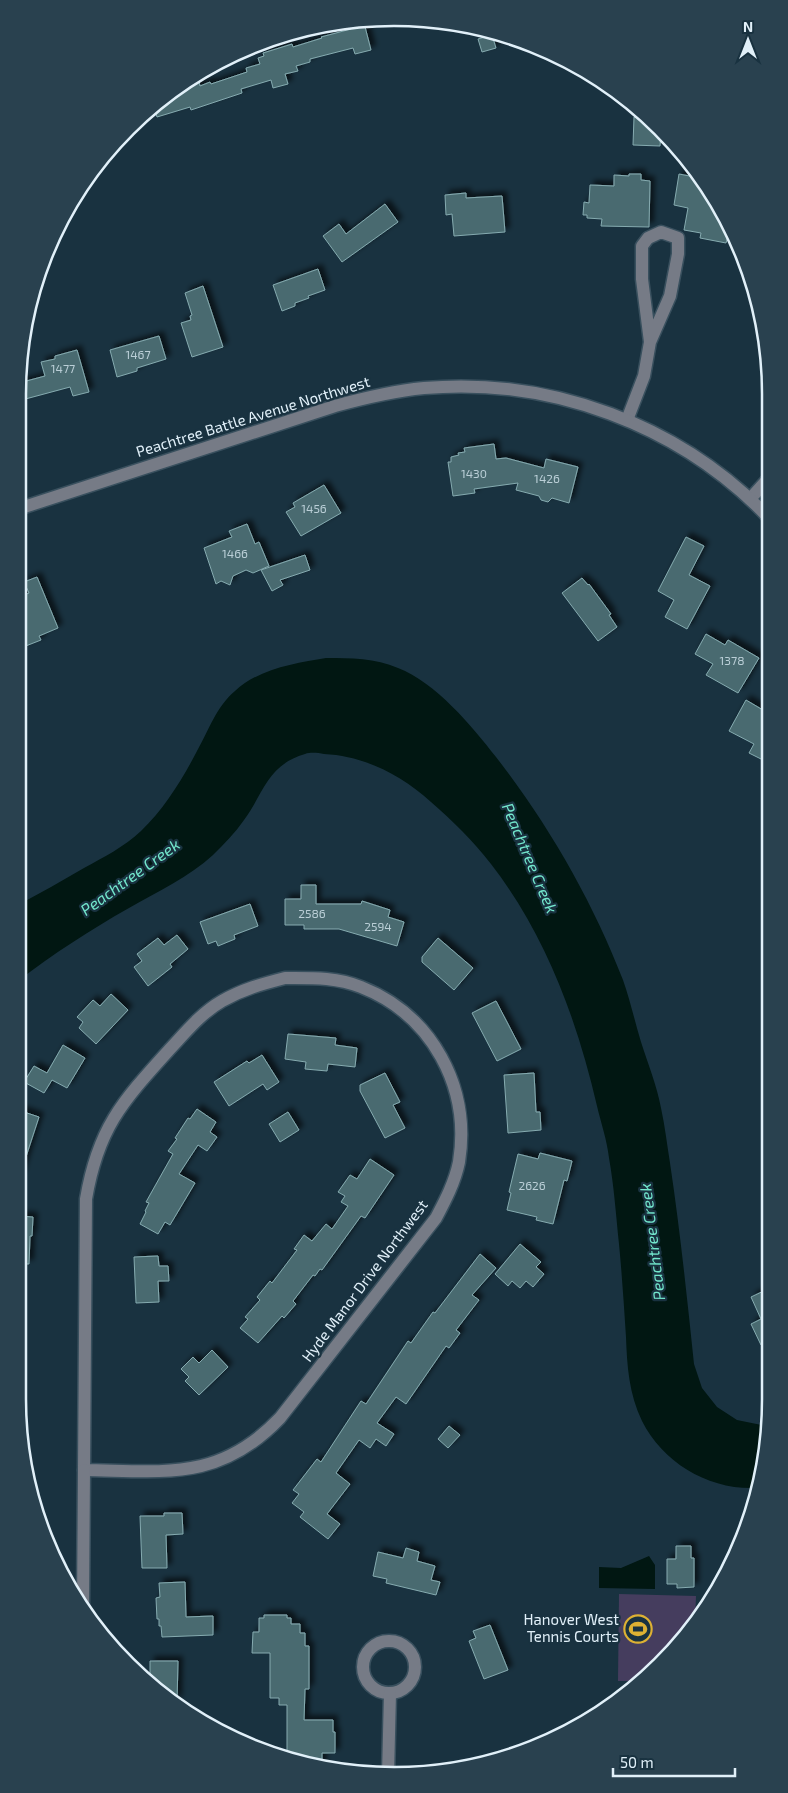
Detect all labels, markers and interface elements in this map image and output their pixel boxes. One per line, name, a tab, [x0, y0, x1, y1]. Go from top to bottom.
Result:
north arrow	[723, 15, 773, 65]
text: N	[743, 18, 753, 35]
house number: 1467	[125, 347, 151, 361]
house number: 1477	[51, 361, 75, 375]
street label: Peachtree Battle Avenue Northwest	[134, 372, 372, 460]
house number: 1430	[461, 466, 487, 480]
house number: 1426	[534, 471, 560, 485]
house number: 1456	[301, 501, 327, 515]
house number: 1466	[222, 546, 248, 560]
house number: 1378	[720, 653, 744, 667]
water label: Peachtree Creek	[499, 800, 562, 916]
water label: Peachtree Creek	[76, 834, 183, 919]
house number: 2586	[298, 906, 326, 920]
house number: 2594	[364, 919, 392, 933]
house number: 2626	[518, 1178, 546, 1192]
water label: Peachtree Creek	[635, 1182, 668, 1302]
street label: Hyde Manor Drive Northwest	[298, 1196, 431, 1365]
place label: Hanover West Tennis Courts	[523, 1610, 619, 1645]
sports icon: Hanover West Tennis Courts	[623, 1614, 653, 1644]
scale bar	[613, 1746, 736, 1778]
text: 50 m	[620, 1753, 654, 1771]

